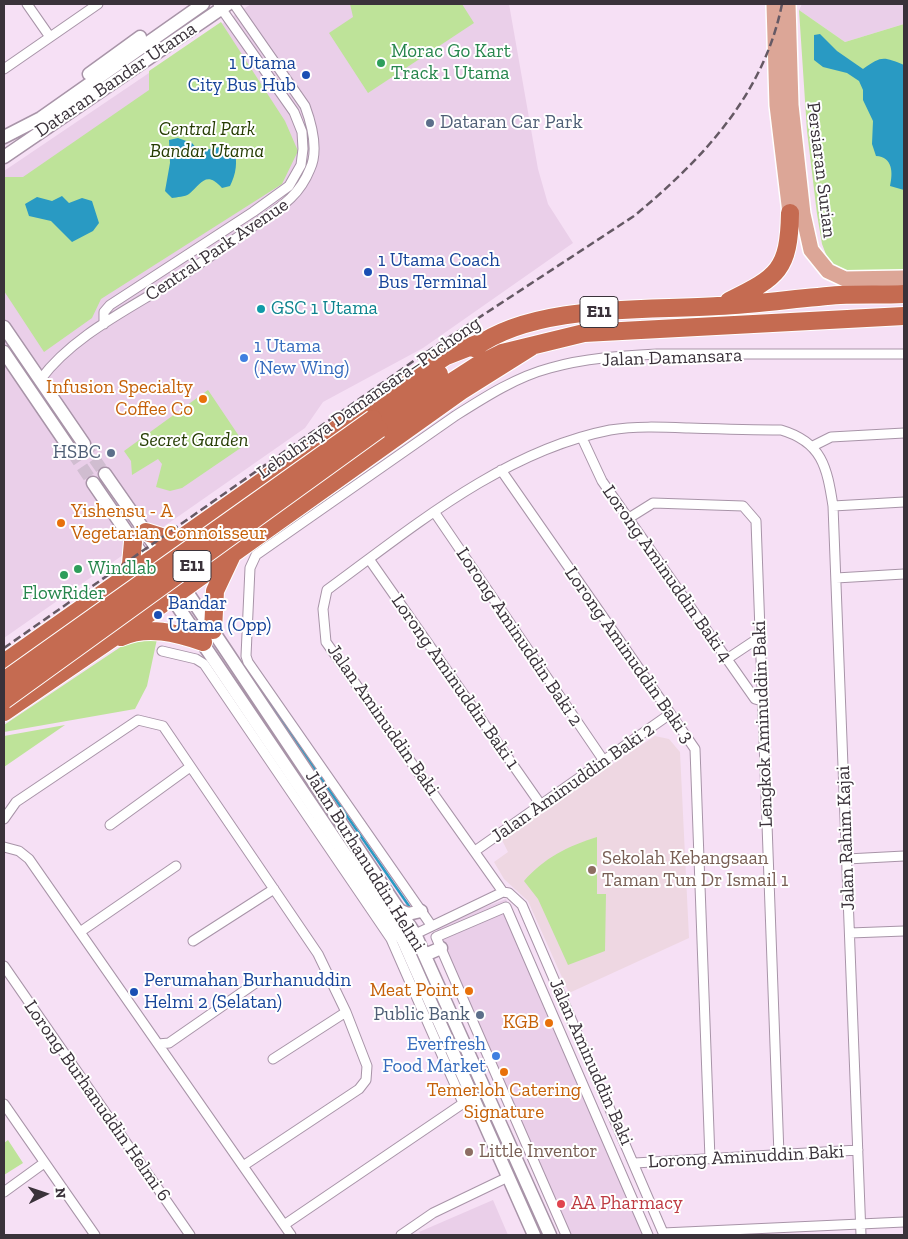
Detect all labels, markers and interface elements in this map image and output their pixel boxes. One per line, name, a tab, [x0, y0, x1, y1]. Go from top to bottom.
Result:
street label: Dataran Bandar Utama	[31, 17, 201, 143]
place label: Morac Go Kart Track 1 Utama	[391, 41, 511, 85]
place label: 1 Utama City Bus Hub	[188, 53, 296, 97]
marker: Morac Go Kart Track 1 Utama	[375, 57, 387, 69]
marker: 1 Utama City Bus Hub	[300, 69, 312, 81]
street label: Persiaran Surian	[801, 101, 841, 239]
place label: Dataran Car Park	[440, 112, 583, 134]
marker: Dataran Car Park	[424, 117, 436, 129]
park label: Central Park Bandar Utama	[150, 119, 264, 163]
street label: Central Park Avenue	[141, 194, 293, 306]
place label: 1 Utama Coach Bus Terminal	[378, 250, 500, 294]
marker: 1 Utama Coach Bus Terminal	[362, 266, 374, 278]
road number: E11	[580, 296, 618, 328]
place label: GSC 1 Utama	[271, 298, 378, 320]
marker: GSC 1 Utama	[255, 303, 267, 315]
street label: Lebuhraya Damansara–Puchong	[253, 312, 485, 484]
place label: 1 Utama (New Wing)	[254, 336, 349, 380]
street label: Jalan Damansara	[601, 344, 743, 372]
marker: 1 Utama (New Wing)	[238, 352, 250, 364]
place label: Infusion Specialty Coffee Co	[46, 377, 193, 421]
marker: Infusion Specialty Coffee Co	[197, 393, 209, 405]
park label: Secret Garden	[140, 430, 248, 452]
place label: HSBC	[53, 442, 101, 464]
marker: HSBC	[105, 447, 117, 459]
street label: Lorong Aminuddin Baki 4	[597, 481, 737, 667]
place label: Yishensu - A Vegetarian Connoisseur	[71, 501, 267, 545]
marker: Yishensu - A Vegetarian Connoisseur	[55, 517, 67, 529]
street label: Lorong Aminuddin Baki 2	[451, 543, 587, 731]
road number: E11	[173, 550, 211, 582]
place label: Windlab	[88, 558, 156, 580]
marker: Windlab	[72, 563, 84, 575]
street label: Lorong Aminuddin Baki 3	[559, 563, 699, 747]
marker: FlowRider	[58, 569, 70, 581]
place label: FlowRider	[22, 583, 106, 605]
street label: Lorong Aminuddin Baki 1	[386, 590, 524, 774]
place label: Bandar Utama (Opp)	[168, 593, 271, 637]
marker: Bandar Utama (Opp)	[152, 609, 164, 621]
street label: Lengkok Aminuddin Baki	[748, 620, 778, 828]
street label: Jalan Aminuddin Baki	[322, 640, 444, 800]
street label: Jalan Aminuddin Baki 2	[487, 718, 659, 848]
street label: Jalan Rahim Kajai	[832, 765, 860, 911]
street label: Jalan Burhanuddin Helmi	[300, 766, 430, 956]
place label: Sekolah Kebangsaan Taman Tun Dr Ismail 1	[602, 848, 788, 892]
marker: Sekolah Kebangsaan Taman Tun Dr Ismail 1	[586, 864, 598, 876]
place label: Perumahan Burhanuddin Helmi 2 (Selatan)	[144, 970, 351, 1014]
street label: Jalan Aminuddin Baki	[544, 975, 638, 1149]
place label: Meat Point	[370, 980, 459, 1002]
marker: Meat Point	[463, 985, 475, 997]
marker: Perumahan Burhanuddin Helmi 2 (Selatan)	[128, 986, 140, 998]
street label: Lorong Burhanuddin Helmi 6	[19, 996, 175, 1206]
place label: Public Bank	[373, 1004, 470, 1026]
marker: Public Bank	[474, 1009, 486, 1021]
place label: KGB	[503, 1012, 539, 1034]
marker: KGB	[543, 1017, 555, 1029]
place label: Everfresh Food Market	[382, 1034, 486, 1078]
marker: Everfresh Food Market	[490, 1050, 502, 1062]
marker: Temerloh Catering Signature	[498, 1066, 510, 1078]
place label: Temerloh Catering Signature	[427, 1080, 581, 1124]
street label: Lorong Aminuddin Baki	[647, 1140, 845, 1174]
place label: Little Inventor	[479, 1141, 598, 1163]
marker: Little Inventor	[463, 1146, 475, 1158]
north arrow	[20, 1169, 70, 1219]
text: N	[52, 1187, 69, 1199]
place label: AA Pharmacy	[571, 1193, 683, 1215]
marker: AA Pharmacy	[555, 1198, 567, 1210]

